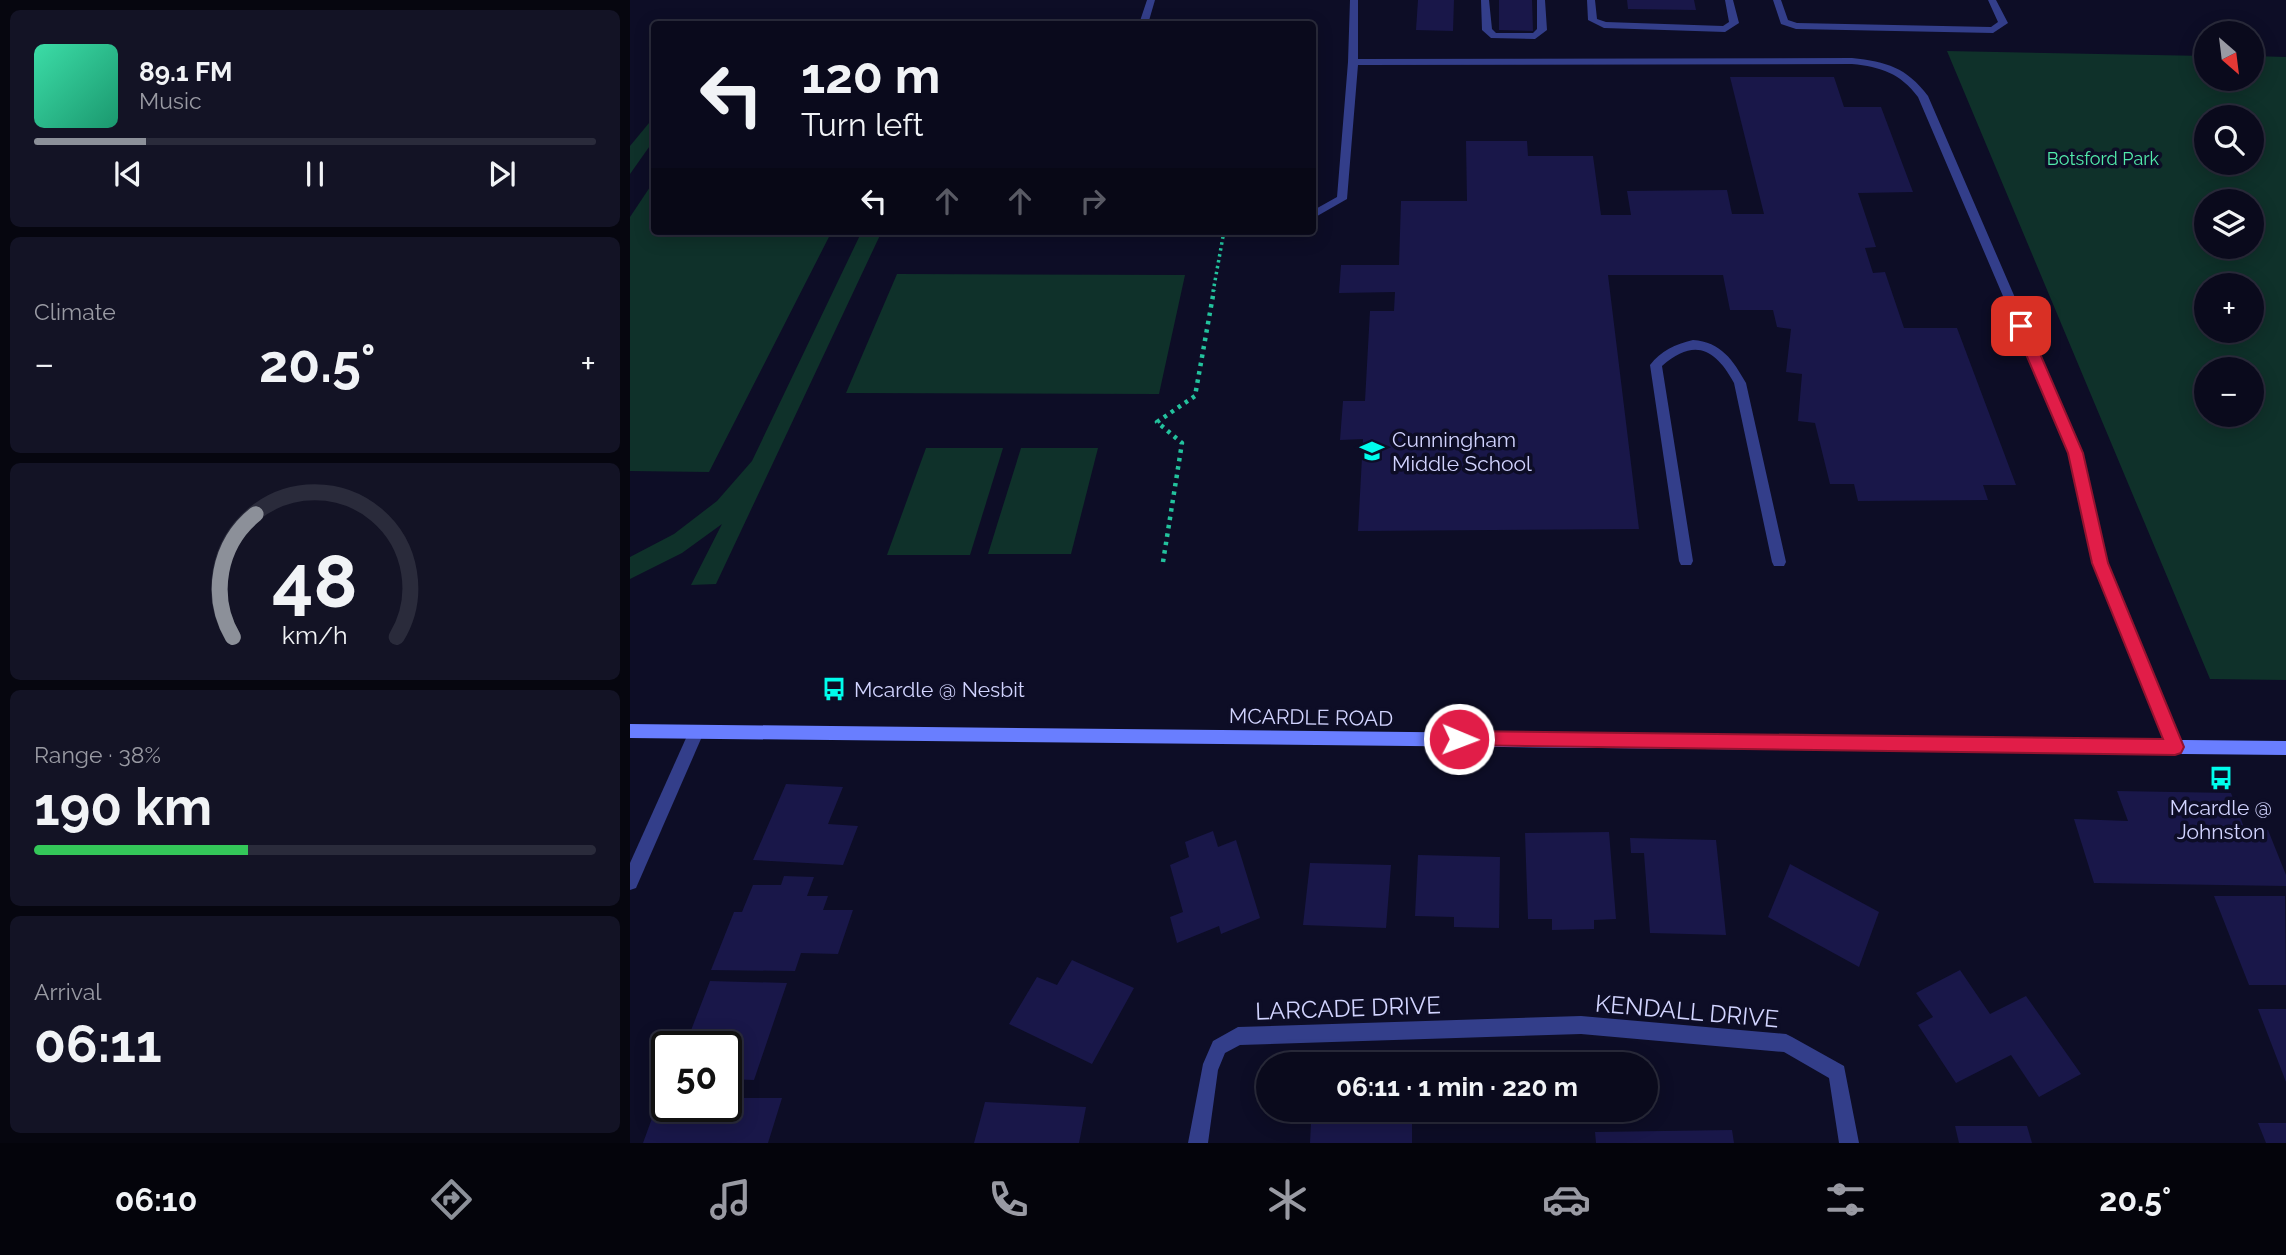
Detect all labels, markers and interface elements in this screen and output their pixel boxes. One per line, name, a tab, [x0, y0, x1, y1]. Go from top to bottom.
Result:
north arrow	[2194, 21, 2264, 91]
map controls	[2194, 21, 2264, 427]
text: 120 m	[801, 47, 940, 104]
icon: left	[686, 49, 777, 140]
text: 89.1 FM	[139, 57, 232, 87]
text: Music	[139, 87, 202, 114]
button: search	[2194, 105, 2264, 175]
text: Turn left	[801, 106, 923, 143]
park label: Botsford Park	[2047, 148, 2160, 169]
icon: previous	[109, 155, 147, 193]
icon: pause	[296, 155, 334, 193]
icon: next	[483, 155, 521, 193]
icon: left	[855, 182, 893, 220]
icon: ahead	[928, 182, 966, 220]
icon: ahead	[1001, 182, 1039, 220]
icon: right	[1074, 182, 1112, 220]
button: layers	[2194, 189, 2264, 259]
button: +	[2194, 273, 2264, 343]
pin	[1991, 296, 2051, 356]
text: Climate	[34, 298, 116, 325]
icon: arrive	[2002, 307, 2040, 345]
text: 20.5°	[259, 333, 376, 394]
text: −	[34, 341, 54, 386]
text: +	[580, 341, 596, 386]
button: −	[2194, 357, 2264, 427]
place label: Cunningham Middle School	[1392, 427, 1532, 476]
school or university icon: Cunningham Middle School	[1358, 437, 1386, 465]
text: 48	[272, 540, 358, 625]
text: km/h	[282, 620, 348, 650]
bus stop icon: Mcardle @ Nesbit	[820, 675, 848, 703]
place label: Mcardle @ Nesbit	[854, 677, 1025, 702]
position arrow	[1422, 702, 1496, 776]
street label: MCARDLE ROAD	[1229, 703, 1393, 731]
text: Range · 38%	[34, 741, 161, 768]
bus stop icon: Mcardle @ Johnston	[2207, 764, 2235, 792]
text: 190 km	[34, 776, 212, 837]
place label: Mcardle @ Johnston	[2170, 795, 2272, 844]
text: Arrival	[34, 978, 101, 1005]
street label: KENDALL DRIVE	[1594, 989, 1780, 1033]
street label: LARCADE DRIVE	[1255, 990, 1441, 1026]
text: 06:11	[34, 1013, 162, 1074]
speed limit sign: 50	[651, 1031, 742, 1122]
text: 06:11 · 1 min · 220 m	[1336, 1072, 1578, 1102]
icon: directions	[427, 1175, 476, 1224]
icon: music	[706, 1175, 755, 1224]
icon: phone	[984, 1175, 1033, 1224]
icon: climate	[1263, 1175, 1312, 1224]
icon: car	[1542, 1175, 1591, 1224]
icon: filters	[1821, 1175, 1870, 1224]
text: 06:10	[115, 1181, 197, 1218]
text: 20.5°	[2099, 1181, 2171, 1218]

